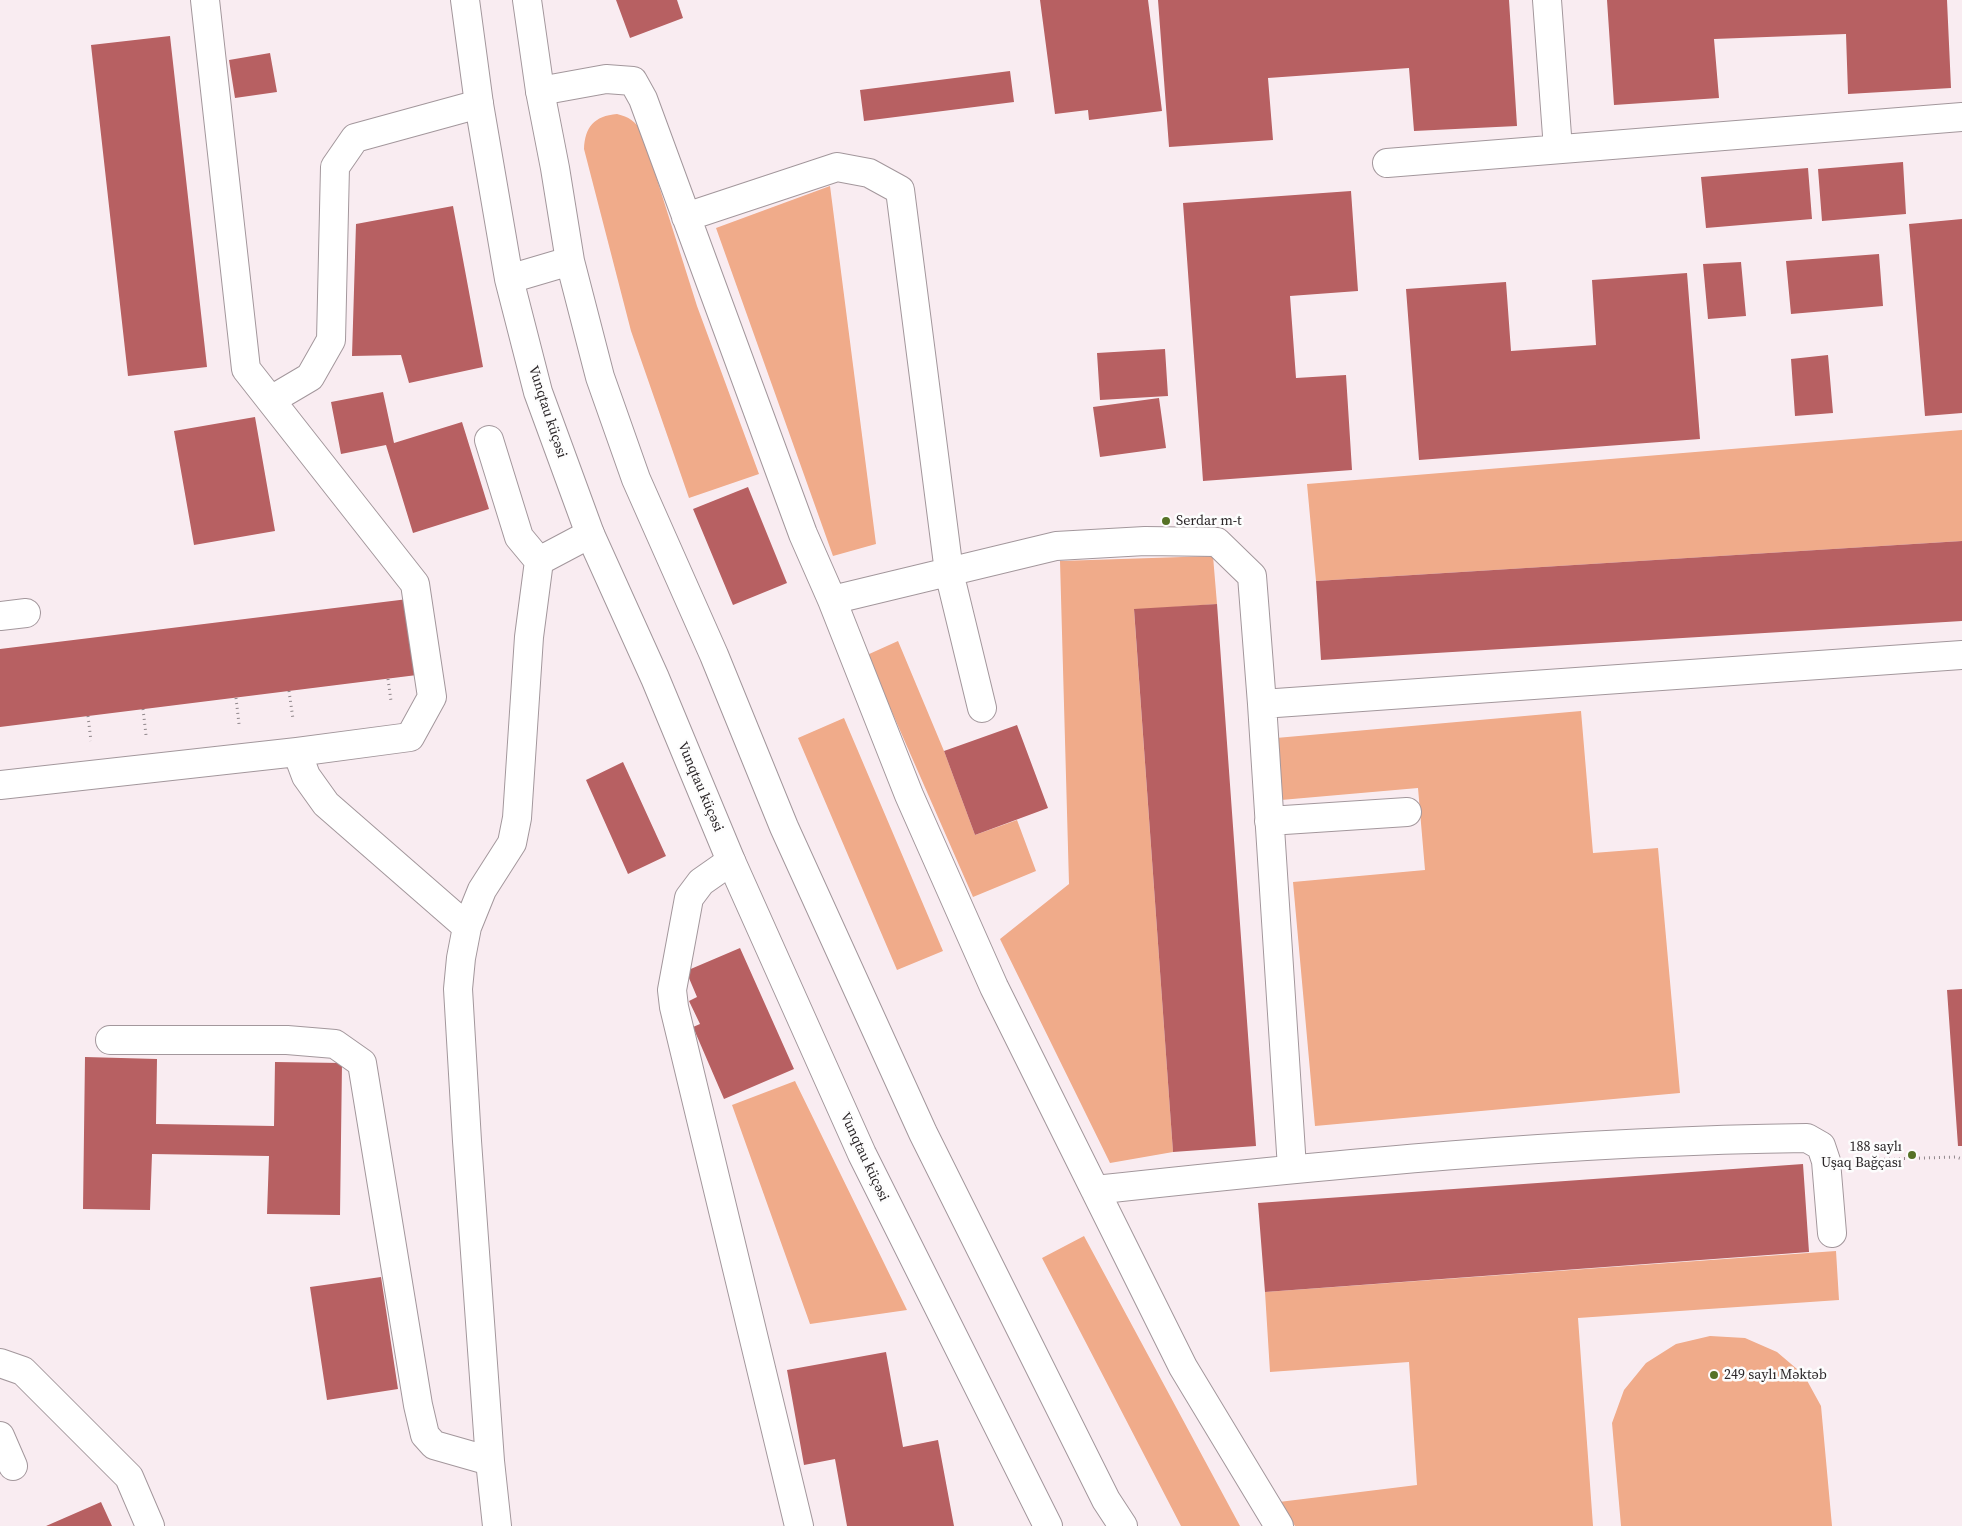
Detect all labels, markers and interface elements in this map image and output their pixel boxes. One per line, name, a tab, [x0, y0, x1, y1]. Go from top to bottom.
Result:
street label: Vunqtau küçəsi	[524, 364, 570, 460]
place label: Serdar m-t	[1176, 513, 1242, 529]
marker: Serdar m-t	[1160, 515, 1172, 527]
street label: Vunqtau küçəsi	[673, 739, 727, 835]
street label: Vunqtau küçəsi	[836, 1110, 892, 1204]
place label: 188 saylı Uşaq Bağçası	[1821, 1139, 1902, 1172]
marker: 188 saylı Uşaq Bağçası	[1906, 1149, 1918, 1161]
place label: 249 saylı Məktəb	[1724, 1367, 1827, 1383]
marker: 249 saylı Məktəb	[1708, 1369, 1720, 1381]

